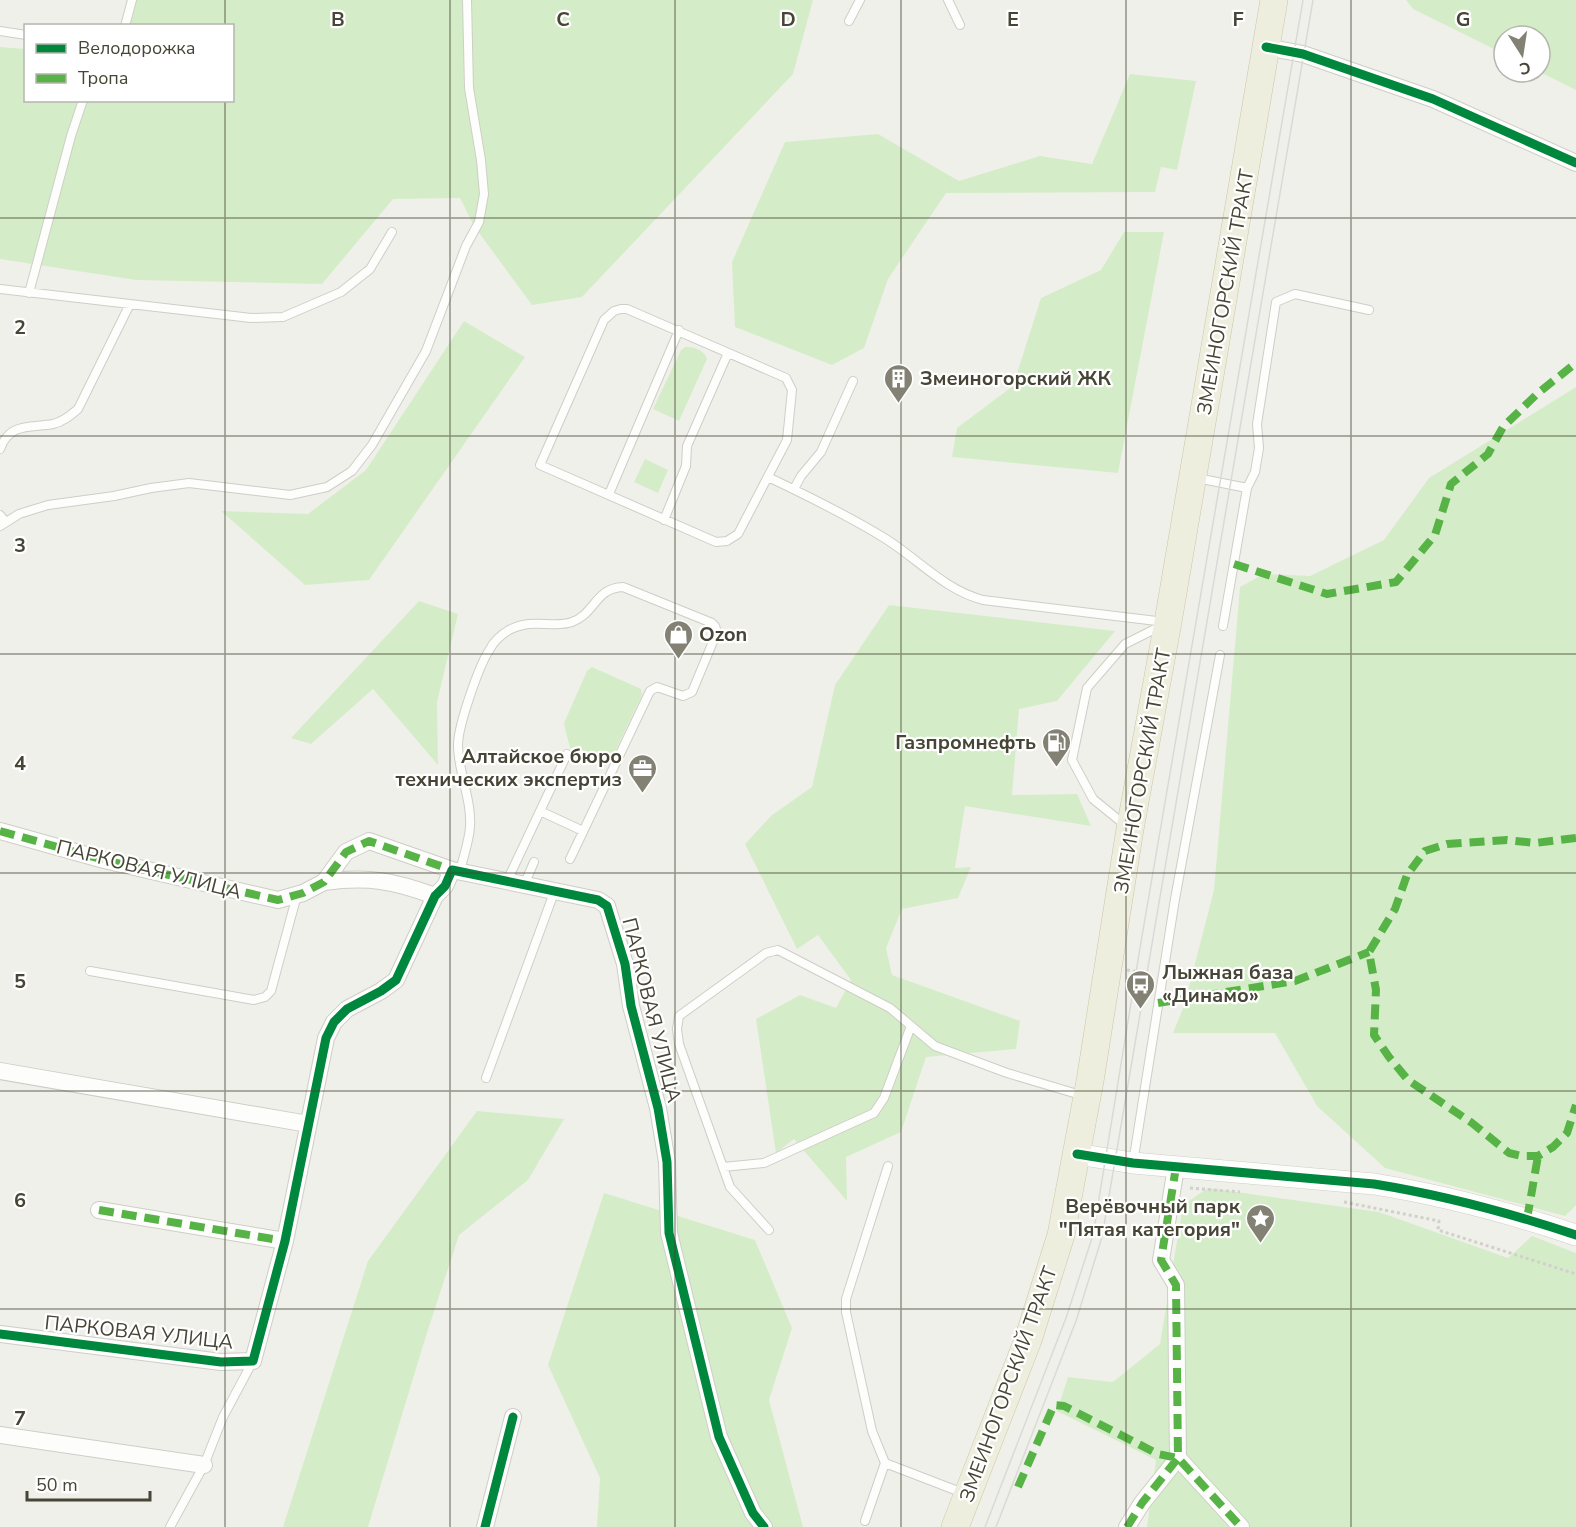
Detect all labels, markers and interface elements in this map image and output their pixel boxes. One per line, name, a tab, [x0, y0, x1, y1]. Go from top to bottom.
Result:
text: B	[331, 6, 345, 33]
text: C	[556, 6, 570, 33]
text: D	[780, 6, 796, 33]
text: E	[1007, 6, 1019, 33]
text: F	[1232, 6, 1244, 33]
text: G	[1456, 6, 1470, 33]
legend	[24, 24, 234, 102]
north arrow	[1492, 24, 1552, 84]
text: Велодорожка	[78, 36, 195, 60]
text: С	[1517, 56, 1533, 80]
text: Тропа	[78, 66, 129, 90]
street label: ЗМЕИНОГОРСКИЙ ТРАКТ	[1191, 167, 1260, 417]
text: 2	[14, 314, 26, 341]
building icon: Змеиногорский ЖК	[883, 362, 915, 404]
place label: Змеиногорский ЖК	[920, 365, 1111, 392]
text: 3	[14, 532, 26, 559]
shop icon: Ozon	[662, 618, 694, 660]
place label: Ozon	[699, 621, 747, 648]
street label: ЗМЕИНОГОРСКИЙ ТРАКТ	[1108, 646, 1177, 896]
fuel station icon: Газпромнефть	[1041, 726, 1073, 768]
place label: Газпромнефть	[895, 729, 1036, 756]
place label: Алтайское бюро технических экспертиз	[396, 743, 622, 793]
text: 4	[14, 750, 26, 777]
office icon: Алтайское бюро технических экспертиз	[627, 752, 659, 794]
street label: ПАРКОВАЯ УЛИЦА	[54, 833, 245, 906]
street label: ПАРКОВАЯ УЛИЦА	[615, 915, 688, 1106]
place label: Лыжная база «Динамо»	[1162, 959, 1294, 1009]
text: 5	[14, 968, 26, 995]
bus stop icon: Лыжная база «Динамо»	[1125, 968, 1157, 1010]
text: 6	[14, 1187, 26, 1214]
place label: Верёвочный парк "Пятая категория"	[1059, 1193, 1241, 1243]
place icon: Верёвочный парк "Пятая категория"	[1245, 1202, 1277, 1244]
street label: ЗМЕИНОГОРСКИЙ ТРАКТ	[953, 1263, 1064, 1506]
street label: ПАРКОВАЯ УЛИЦА	[43, 1309, 235, 1356]
text: 7	[14, 1405, 26, 1432]
scale bar	[27, 1464, 150, 1502]
text: 50 m	[36, 1473, 78, 1497]

